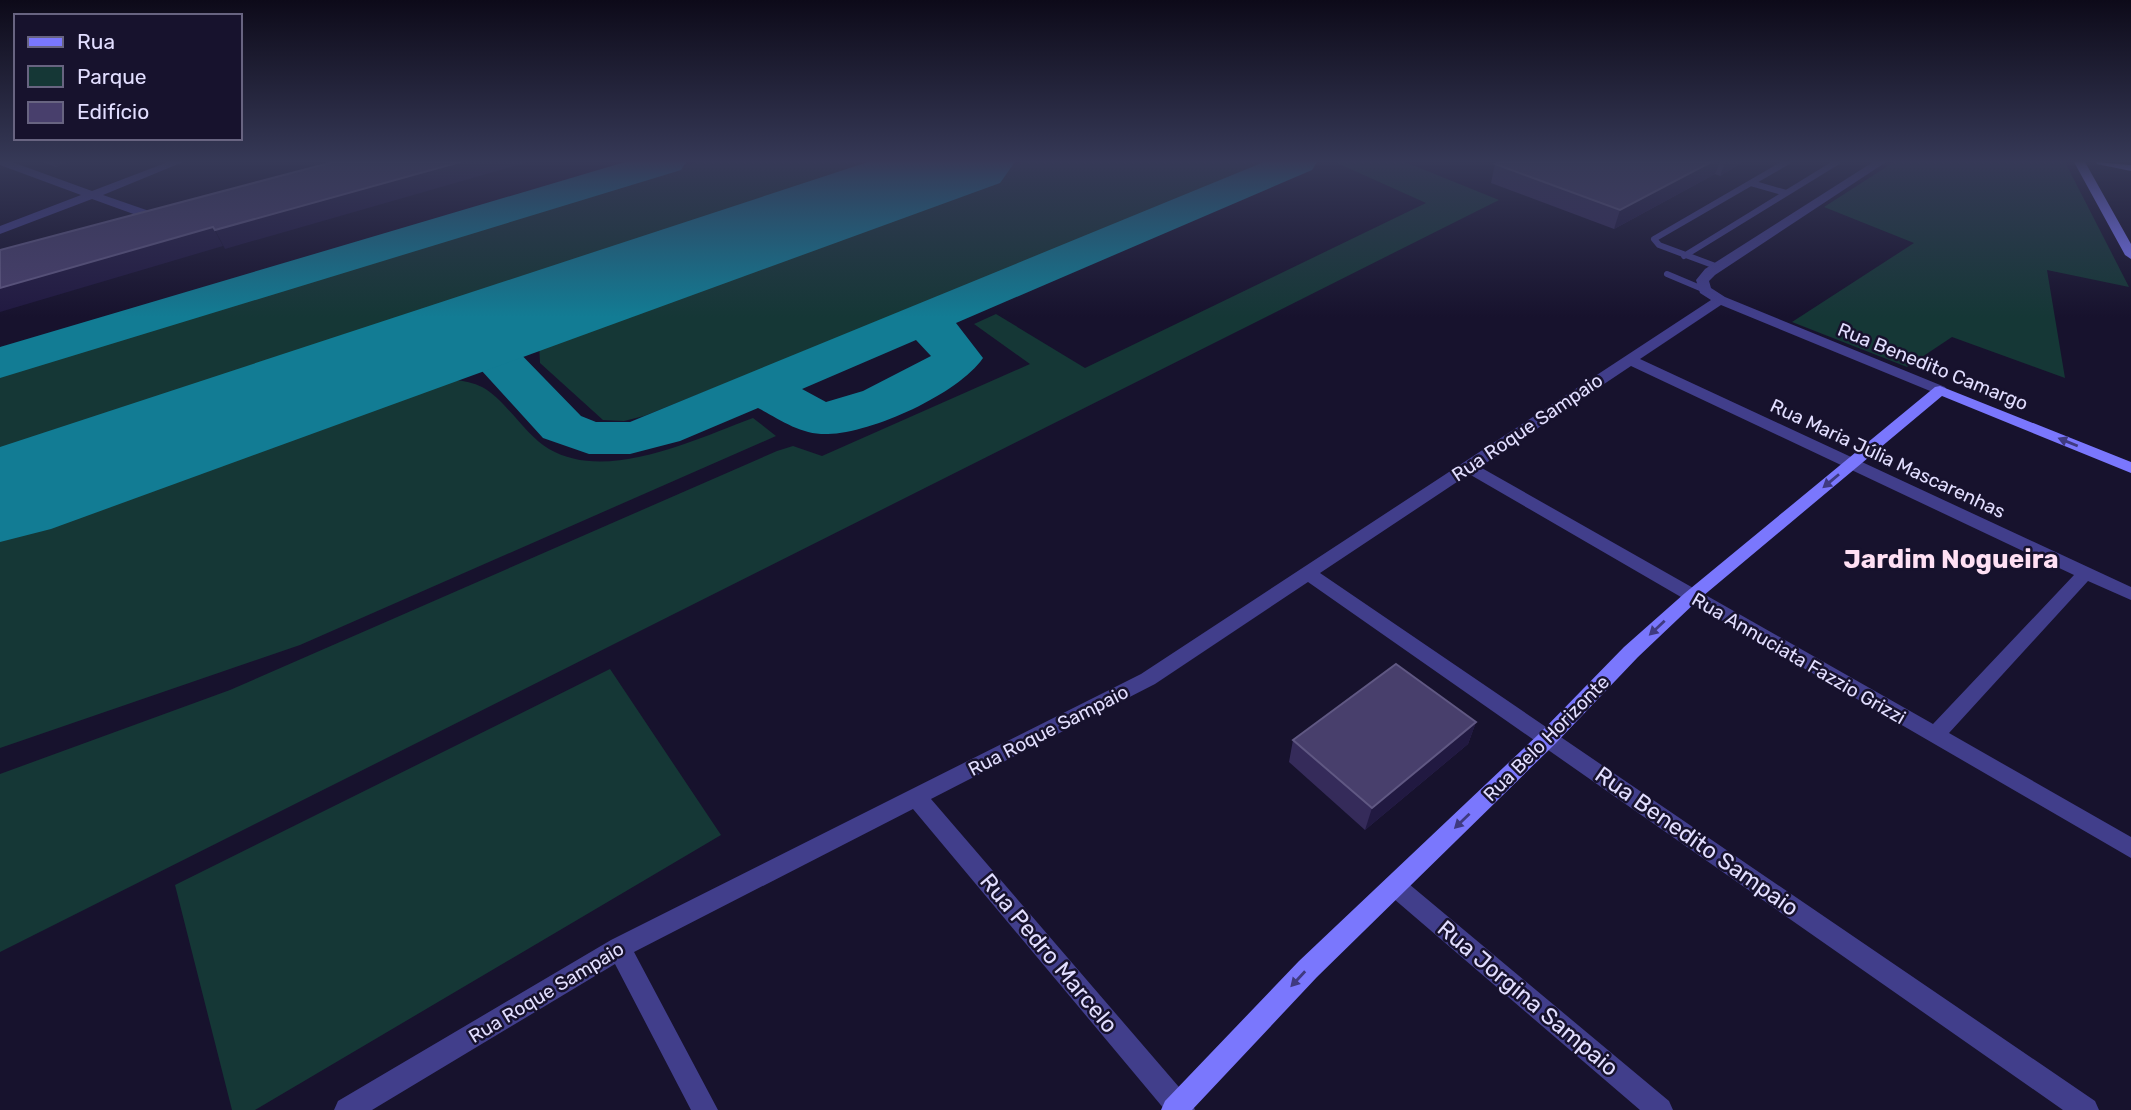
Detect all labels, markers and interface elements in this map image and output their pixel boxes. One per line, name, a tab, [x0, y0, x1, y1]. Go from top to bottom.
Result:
legend	[14, 14, 242, 140]
text: Rua	[77, 29, 115, 54]
text: Parque	[77, 64, 147, 89]
text: Edifício	[77, 99, 149, 124]
street label: Rua Benedito Camargo	[1834, 318, 2031, 415]
street label: Rua Roque Sampaio	[1448, 368, 1607, 486]
street label: Rua Maria Júlia Mascarenhas	[1767, 394, 2009, 523]
one-way arrow	[2057, 437, 2078, 448]
one-way arrow	[1822, 473, 1839, 488]
district label: Jardim Nogueira	[1843, 544, 2059, 575]
street label: Rua Annuciata Fazzio Grizzi	[1688, 588, 1910, 729]
one-way arrow	[1649, 620, 1666, 636]
street label: Rua Belo Horizonte	[1479, 671, 1614, 806]
street label: Rua Roque Sampaio	[964, 680, 1132, 781]
street label: Rua Benedito Sampaio	[1590, 760, 1804, 922]
one-way arrow	[1454, 813, 1471, 829]
street label: Rua Pedro Marcelo	[974, 868, 1124, 1038]
street label: Rua Jorgina Sampaio	[1432, 914, 1624, 1082]
street label: Rua Roque Sampaio	[465, 937, 628, 1048]
one-way arrow	[1291, 970, 1307, 987]

